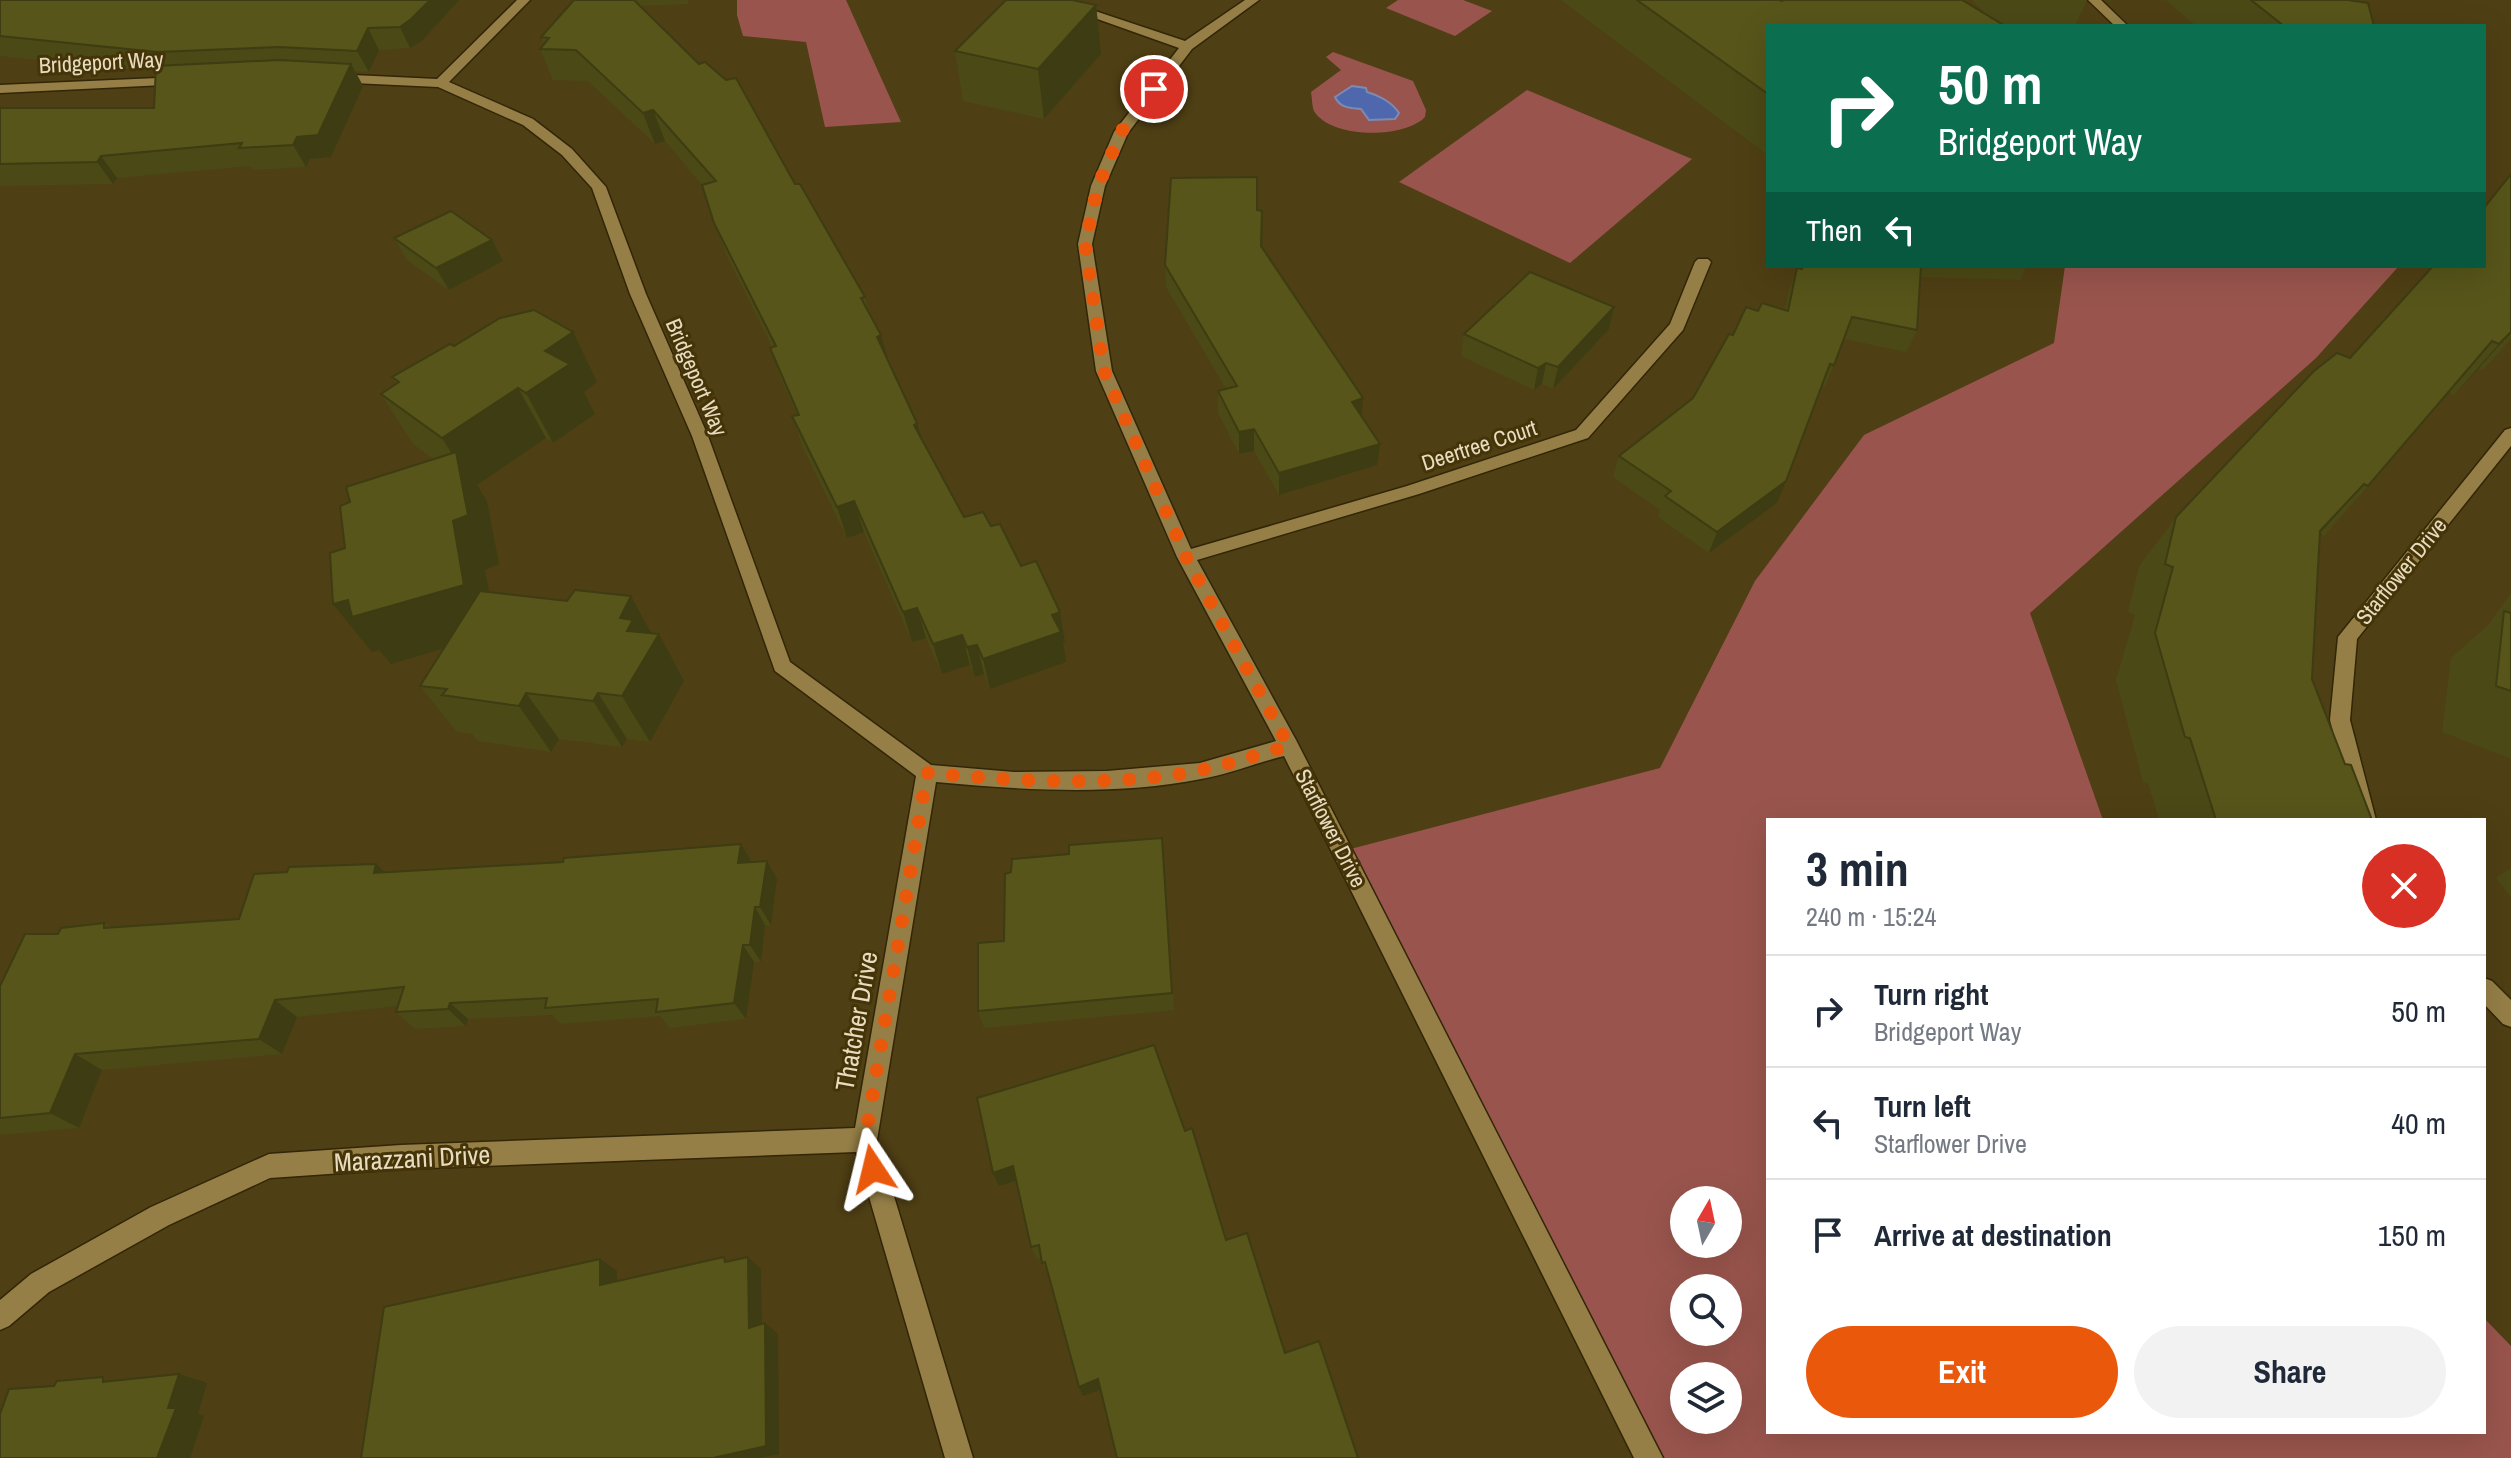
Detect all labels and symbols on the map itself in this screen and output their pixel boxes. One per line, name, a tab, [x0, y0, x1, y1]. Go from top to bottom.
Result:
street label: Bridgeport Way	[38, 44, 164, 80]
pin	[1120, 55, 1188, 123]
street label: Bridgeport Way	[659, 314, 735, 440]
street label: Deertree Court	[1418, 412, 1540, 478]
street label: Starflower Drive	[2349, 511, 2453, 631]
street label: Starflower Drive	[1288, 764, 1374, 892]
street label: Thatcher Drive	[827, 949, 885, 1093]
position arrow	[831, 1127, 915, 1211]
street label: Marazzani Drive	[333, 1136, 491, 1180]
north arrow	[1670, 1186, 1742, 1258]

